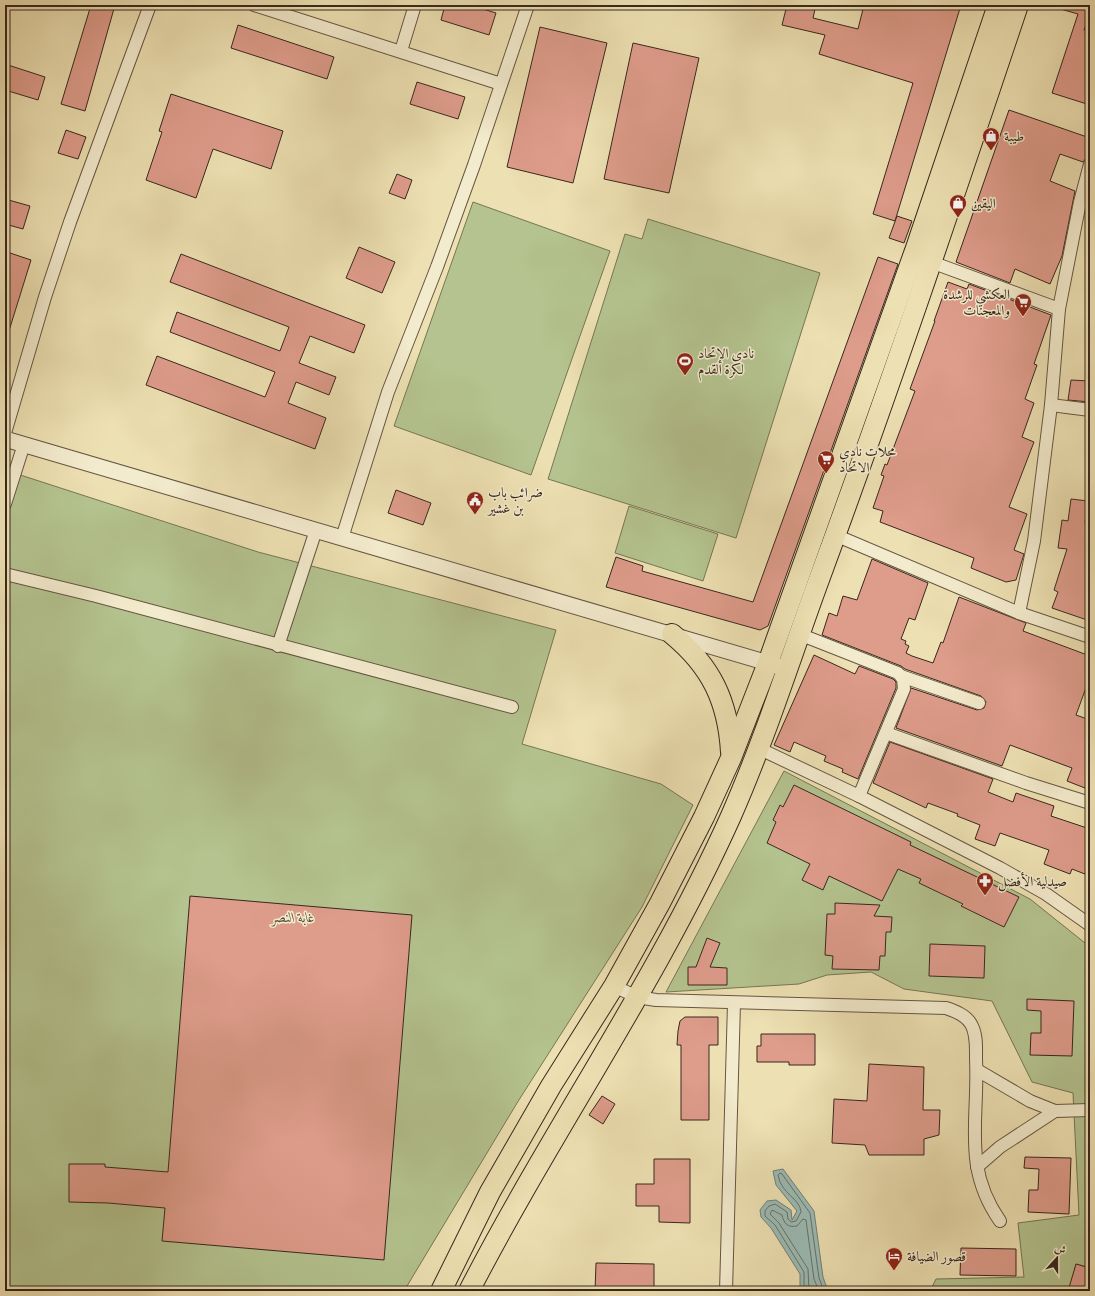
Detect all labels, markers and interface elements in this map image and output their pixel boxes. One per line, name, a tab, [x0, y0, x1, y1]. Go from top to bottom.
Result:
shop icon: طيبة	[981, 126, 1001, 151]
place label: طيبة	[1004, 128, 1024, 146]
shop icon: اليقين	[948, 193, 968, 218]
place label: اليقين	[971, 195, 996, 213]
place label: العكشي للرشدة والمعجنات	[943, 286, 1010, 320]
supermarket icon: العكشي للرشدة والمعجنات	[1013, 292, 1033, 317]
place label: نادي الإتحاد لكرة القدم	[698, 345, 755, 382]
sports icon: نادي الإتحاد لكرة القدم	[675, 351, 695, 376]
place label: محلات نادي الاتحاد	[839, 443, 896, 477]
supermarket icon: محلات نادي الاتحاد	[816, 449, 836, 474]
place label: ضرائب باب بن غشير	[486, 484, 543, 518]
public building icon: ضرائب باب بن غشير	[465, 490, 485, 515]
pharmacy icon: صيدلية الأفضل	[975, 871, 995, 896]
place label: صيدلية الأفضل	[998, 871, 1067, 892]
park label: غابة النصر	[270, 909, 315, 927]
north arrow	[1037, 1238, 1077, 1278]
text: ش	[1053, 1241, 1068, 1258]
hotel icon: قصور الضيافة	[884, 1246, 904, 1271]
place label: قصور الضيافة	[907, 1248, 966, 1266]

